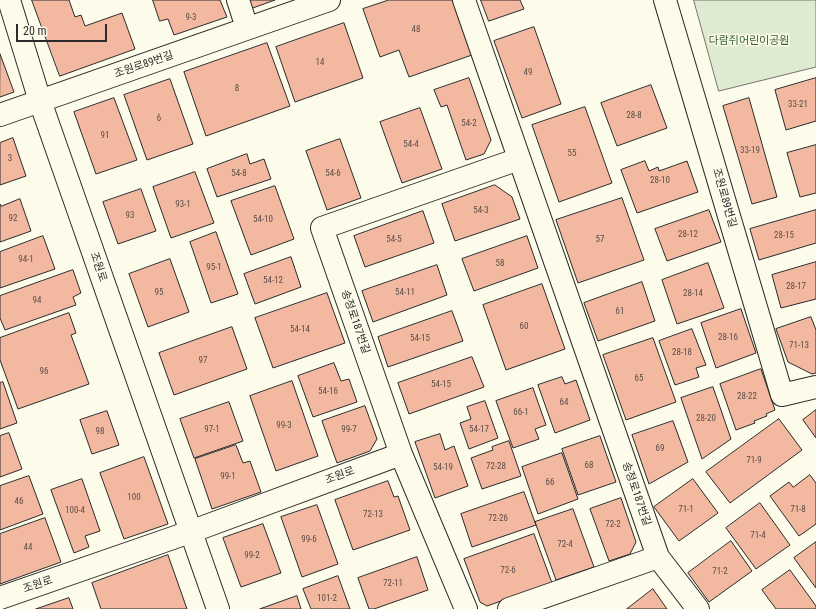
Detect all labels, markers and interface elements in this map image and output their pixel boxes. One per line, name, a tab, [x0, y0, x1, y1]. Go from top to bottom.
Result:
house number: 9-3	[185, 13, 197, 23]
scale bar	[18, 16, 109, 42]
text: 20 m	[23, 24, 47, 38]
house number: 48	[412, 25, 420, 35]
park label: 다람쥐어린이공원	[709, 34, 789, 48]
street label: 조원로89번길	[113, 49, 175, 81]
house number: 14	[316, 58, 324, 68]
house number: 49	[524, 68, 532, 78]
house number: 8	[235, 84, 239, 94]
house number: 33-21	[788, 100, 808, 110]
house number: 28-8	[626, 111, 642, 121]
house number: 6	[157, 114, 161, 124]
house number: 54-2	[461, 119, 477, 129]
house number: 91	[101, 131, 109, 141]
house number: 54-4	[403, 140, 419, 150]
house number: 33-19	[740, 146, 760, 156]
house number: 55	[568, 149, 576, 159]
house number: 3	[8, 154, 12, 164]
street label: 조원로89번길	[709, 167, 739, 229]
house number: 54-8	[231, 169, 247, 179]
house number: 54-6	[325, 169, 341, 179]
house number: 28-10	[650, 176, 670, 186]
house number: 93-1	[175, 200, 191, 210]
house number: 54-3	[473, 206, 489, 216]
house number: 93	[126, 211, 134, 221]
house number: 92	[9, 214, 17, 224]
house number: 54-10	[253, 215, 273, 225]
house number: 28-12	[678, 230, 698, 240]
house number: 28-15	[774, 231, 794, 241]
house number: 54-5	[386, 235, 402, 245]
house number: 57	[596, 235, 604, 245]
street label: 조원로	[87, 250, 109, 284]
house number: 94-1	[18, 255, 34, 265]
house number: 58	[496, 259, 504, 269]
house number: 95-1	[206, 263, 222, 273]
house number: 54-12	[263, 276, 283, 286]
house number: 28-17	[786, 282, 806, 292]
house number: 95	[155, 288, 163, 298]
street label: 송정로187번길	[338, 288, 372, 356]
house number: 54-11	[395, 288, 415, 298]
house number: 28-14	[683, 289, 703, 299]
house number: 94	[33, 296, 41, 306]
house number: 61	[616, 307, 624, 317]
house number: 60	[520, 322, 528, 332]
house number: 54-14	[290, 325, 310, 335]
house number: 28-16	[718, 333, 738, 343]
house number: 54-15	[410, 334, 430, 344]
house number: 71-13	[789, 341, 809, 351]
house number: 28-18	[672, 348, 692, 358]
house number: 97	[199, 356, 207, 366]
house number: 96	[40, 367, 48, 377]
house number: 65	[635, 374, 643, 384]
house number: 54-15	[431, 380, 451, 390]
house number: 54-16	[318, 387, 338, 397]
house number: 28-22	[737, 392, 757, 402]
house number: 64	[560, 398, 568, 408]
house number: 66-1	[513, 408, 529, 418]
house number: 28-20	[696, 414, 716, 424]
house number: 99-3	[276, 421, 292, 431]
house number: 97-1	[204, 425, 220, 435]
house number: 99-7	[341, 425, 357, 435]
house number: 54-17	[469, 425, 489, 435]
house number: 98	[96, 427, 104, 437]
house number: 69	[656, 444, 664, 454]
house number: 71-9	[746, 456, 762, 466]
street label: 송정로187번길	[619, 460, 653, 528]
house number: 68	[585, 461, 593, 471]
house number: 72-28	[486, 462, 506, 472]
house number: 54-19	[433, 463, 453, 473]
street label: 조원로	[323, 465, 357, 487]
house number: 99-1	[220, 472, 236, 482]
house number: 66	[546, 478, 554, 488]
house number: 100	[127, 493, 141, 503]
house number: 46	[15, 497, 23, 507]
house number: 71-1	[678, 505, 694, 515]
house number: 71-8	[790, 505, 806, 515]
house number: 100-4	[65, 506, 85, 516]
house number: 72-13	[363, 510, 383, 520]
house number: 72-26	[488, 514, 508, 524]
house number: 72-2	[605, 520, 621, 530]
house number: 71-4	[750, 531, 766, 541]
house number: 99-6	[301, 535, 317, 545]
house number: 72-4	[557, 540, 573, 550]
house number: 44	[24, 543, 32, 553]
house number: 99-2	[244, 551, 260, 561]
house number: 72-6	[500, 566, 516, 576]
house number: 71-2	[712, 567, 728, 577]
street label: 조원로	[21, 574, 55, 596]
house number: 72-11	[383, 579, 403, 589]
house number: 101-2	[317, 594, 337, 604]

